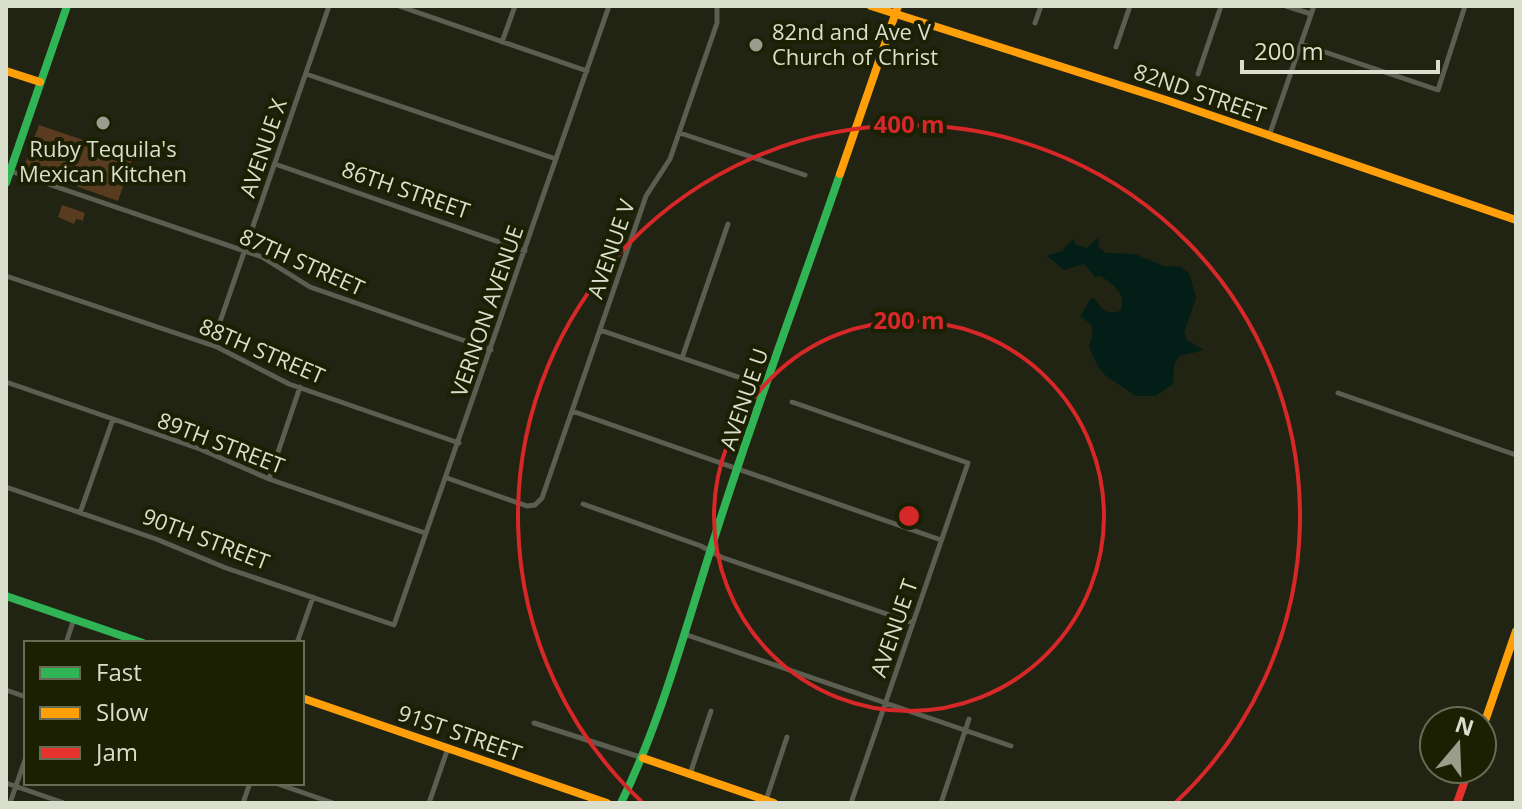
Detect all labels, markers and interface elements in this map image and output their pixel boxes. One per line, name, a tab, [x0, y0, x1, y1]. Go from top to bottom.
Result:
place label: 82nd and Ave V Church of Christ	[772, 16, 938, 71]
scale bar	[1242, 24, 1438, 74]
text: 200 m	[1254, 34, 1324, 67]
marker: 82nd and Ave V Church of Christ	[747, 36, 765, 54]
street label: 82ND STREET	[1130, 55, 1270, 129]
street label: AVENUE X	[231, 94, 293, 201]
text: 400 m	[874, 107, 944, 140]
marker: Ruby Tequila's Mexican Kitchen	[94, 114, 112, 132]
place label: Ruby Tequila's Mexican Kitchen	[19, 133, 187, 188]
street label: 86TH STREET	[338, 153, 474, 225]
street label: AVENUE V	[579, 194, 641, 302]
street label: 87TH STREET	[235, 220, 370, 302]
street label: VERNON AVENUE	[443, 221, 529, 400]
text: 200 m	[874, 303, 944, 336]
street label: 88TH STREET	[195, 310, 330, 390]
street label: AVENUE U	[712, 344, 774, 454]
street label: 89TH STREET	[154, 404, 289, 480]
street label: 90TH STREET	[139, 500, 274, 576]
centre of rings	[895, 502, 923, 530]
street label: AVENUE T	[862, 575, 924, 681]
legend	[24, 641, 304, 785]
text: Fast	[96, 655, 142, 688]
text: Slow	[96, 695, 149, 728]
street label: 91ST STREET	[394, 697, 526, 767]
north arrow	[1418, 705, 1498, 785]
text: N	[1451, 708, 1478, 742]
text: Jam	[94, 735, 138, 768]

